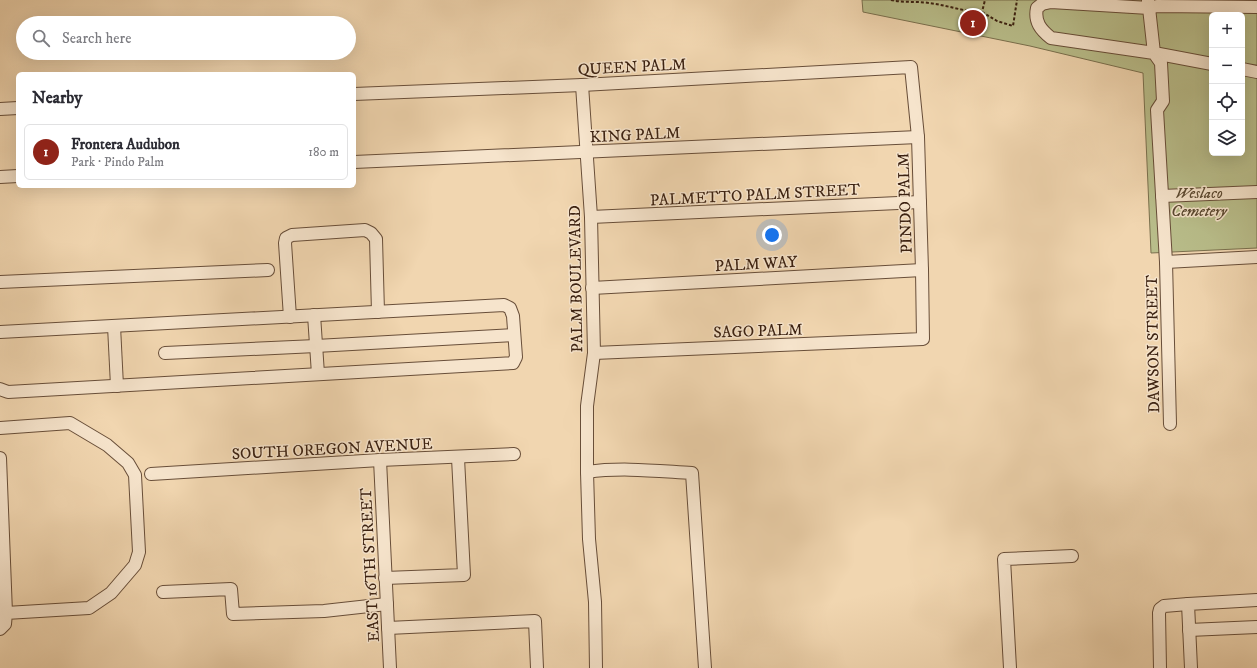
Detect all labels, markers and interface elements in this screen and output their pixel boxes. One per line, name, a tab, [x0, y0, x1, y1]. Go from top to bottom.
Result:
pin: 1	[960, 8, 986, 38]
map controls	[1209, 12, 1245, 156]
button: +	[1209, 12, 1245, 48]
search box	[16, 16, 356, 60]
icon: search	[30, 27, 52, 49]
text: Search here	[62, 29, 131, 48]
button: −	[1209, 48, 1245, 84]
street label: QUEEN PALM	[577, 54, 687, 80]
button: locate	[1209, 84, 1245, 120]
text: Nearby	[32, 87, 82, 109]
button: layers	[1209, 120, 1245, 156]
street label: KING PALM	[589, 123, 681, 147]
text: Frontera Audubon	[71, 135, 180, 154]
text: 1	[44, 144, 48, 160]
text: 180 m	[308, 144, 339, 160]
street label: PINDO PALM	[893, 152, 917, 254]
text: Park · Pindo Palm	[71, 154, 164, 170]
street label: PALMETTO PALM STREET	[649, 180, 861, 210]
park label: Weslaco Cemetery	[1171, 183, 1229, 221]
street label: PALM BOULEVARD	[565, 205, 587, 353]
your location	[762, 225, 782, 245]
street label: PALM WAY	[714, 252, 799, 276]
street label: DAWSON STREET	[1142, 275, 1164, 413]
street label: SAGO PALM	[713, 319, 803, 343]
street label: SOUTH OREGON AVENUE	[231, 434, 433, 464]
street label: EAST 16TH STREET	[356, 487, 384, 643]

